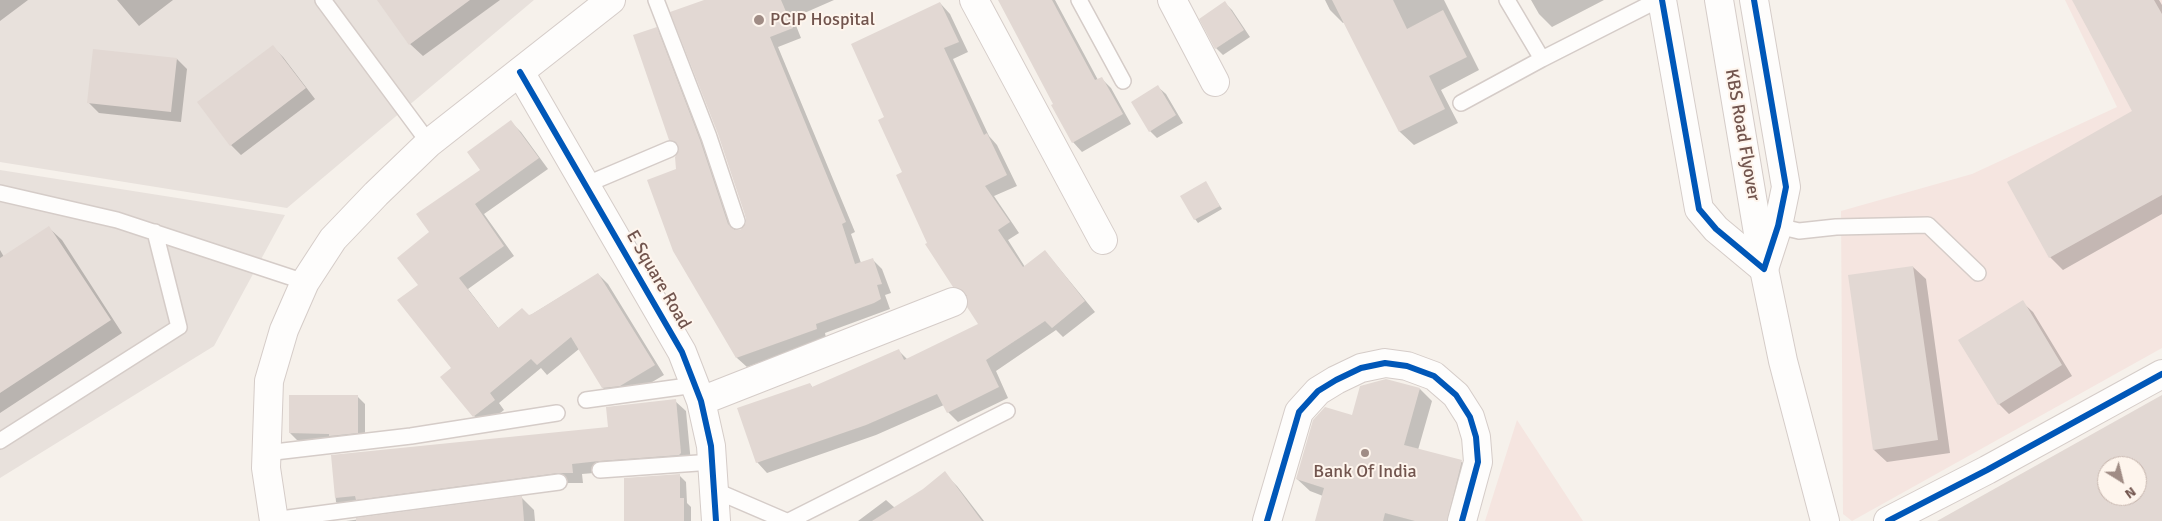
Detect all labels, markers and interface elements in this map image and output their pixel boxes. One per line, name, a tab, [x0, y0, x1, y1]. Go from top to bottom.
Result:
place label: PCIP Hospital	[770, 9, 875, 31]
marker: PCIP Hospital	[752, 13, 766, 27]
street label: KBS Road Flyover	[1720, 67, 1764, 203]
street label: E Square Road	[621, 227, 695, 333]
marker: Bank Of India	[1359, 447, 1371, 459]
north arrow	[2097, 456, 2147, 506]
place label: Bank Of India	[1313, 461, 1417, 483]
text: N	[2122, 483, 2139, 502]

